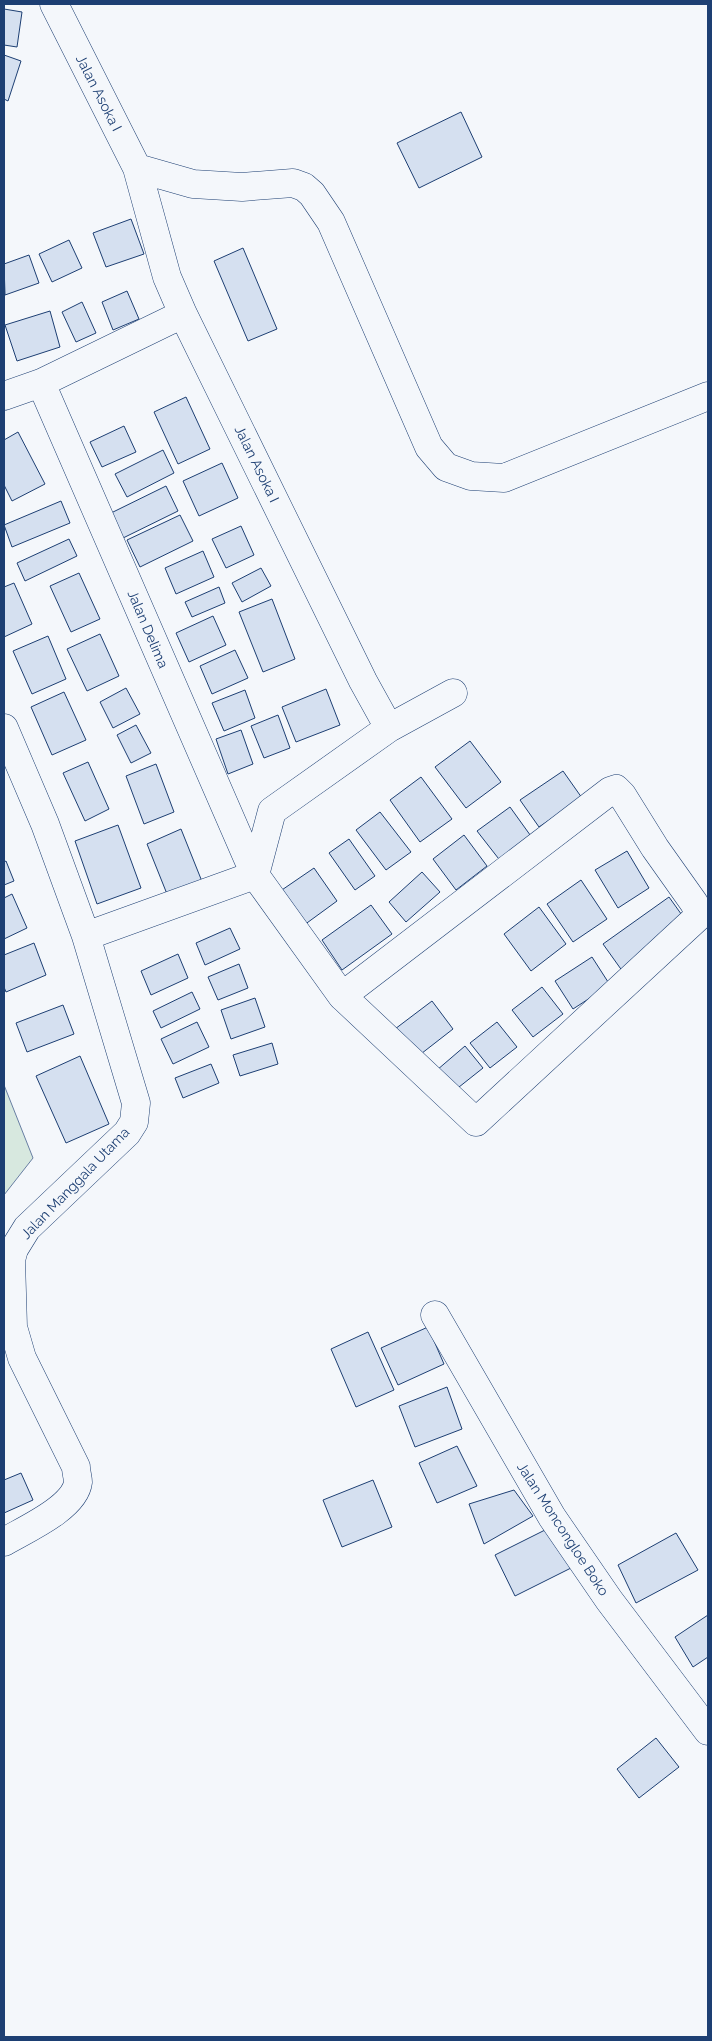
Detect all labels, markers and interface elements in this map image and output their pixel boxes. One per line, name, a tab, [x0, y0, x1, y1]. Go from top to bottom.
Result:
street label: Jalan Asoka I	[73, 52, 125, 134]
street label: Jalan Asoka I	[232, 423, 282, 505]
street label: Jalan Delima	[124, 588, 172, 670]
street label: Jalan Manggala Utama	[18, 1124, 132, 1242]
street label: Jalan Moncongloe Boko	[514, 1459, 612, 1599]

